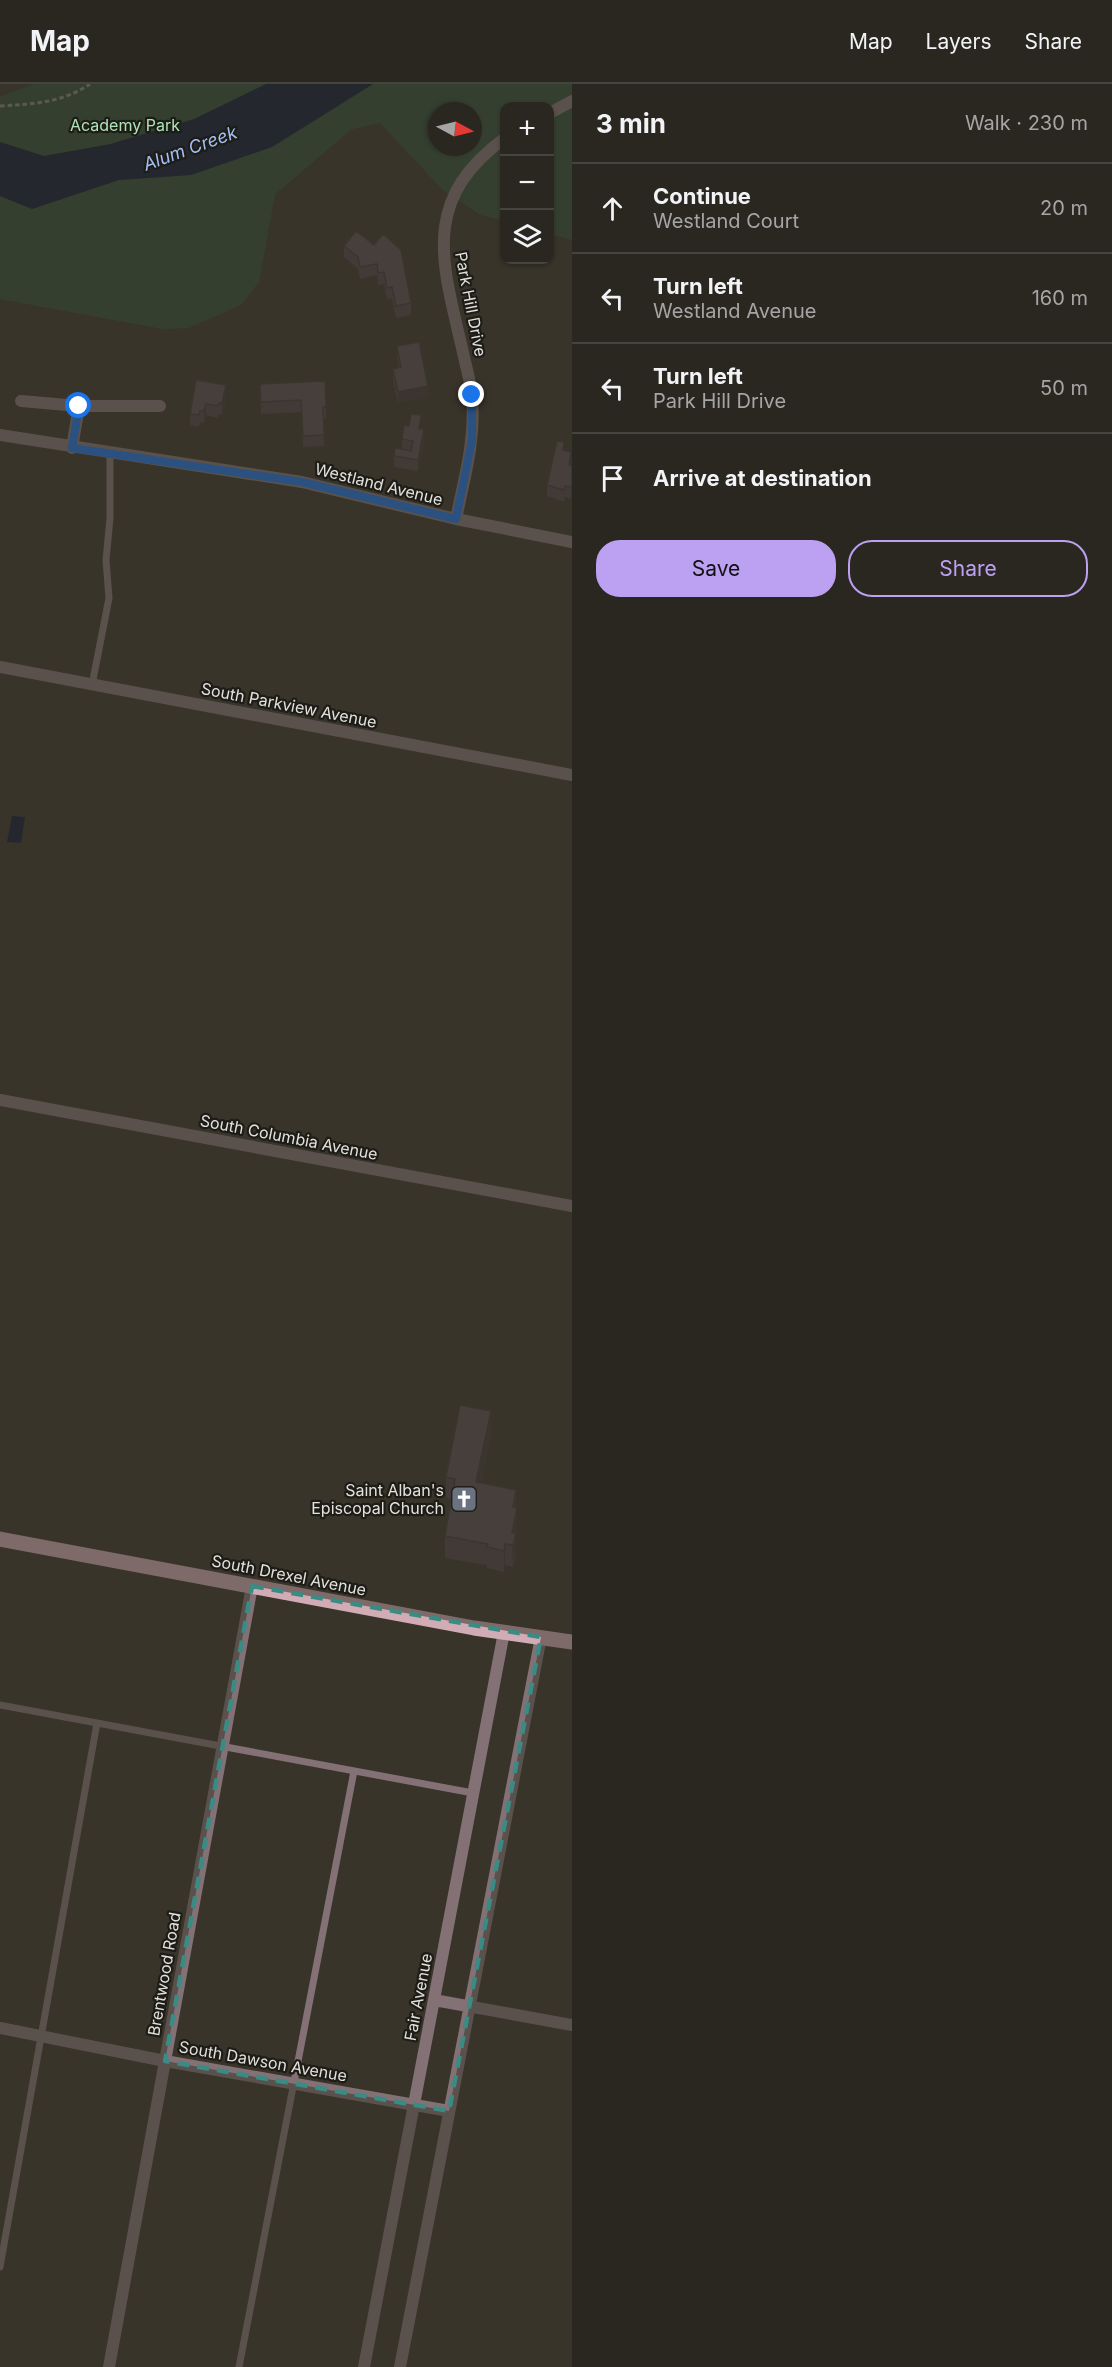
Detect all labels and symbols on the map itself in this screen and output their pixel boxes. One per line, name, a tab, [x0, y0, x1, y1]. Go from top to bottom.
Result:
north arrow	[428, 102, 482, 156]
park label: Academy Park	[70, 115, 180, 135]
water label: Alum Creek	[139, 121, 241, 175]
street label: Park Hill Drive	[451, 250, 491, 358]
route end	[458, 381, 484, 407]
route start	[65, 392, 91, 418]
street label: Westland Avenue	[313, 458, 445, 510]
street label: South Parkview Avenue	[199, 678, 379, 732]
street label: South Columbia Avenue	[198, 1110, 380, 1164]
place label: Saint Alban's Episcopal Church	[311, 1480, 444, 1518]
church icon: Saint Alban's Episcopal Church	[449, 1484, 479, 1514]
street label: South Drexel Avenue	[210, 1550, 368, 1600]
street label: Brentwood Road	[143, 1911, 185, 2037]
street label: Fair Avenue	[400, 1952, 436, 2042]
street label: South Dawson Avenue	[177, 2036, 349, 2086]

